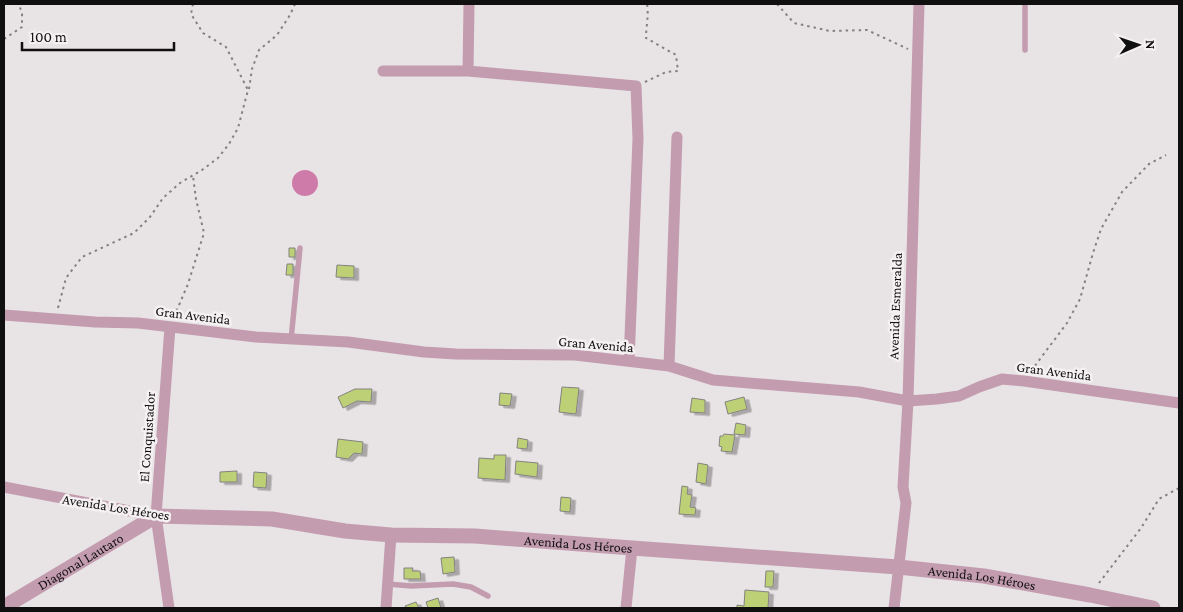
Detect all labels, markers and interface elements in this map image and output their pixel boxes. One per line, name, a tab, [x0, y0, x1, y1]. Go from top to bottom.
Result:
scale bar	[22, 20, 175, 52]
north arrow	[1113, 20, 1163, 70]
text: 100 m	[30, 29, 67, 45]
text: N	[1143, 39, 1159, 50]
street label: Avenida Esmeralda	[885, 252, 905, 360]
street label: Gran Avenida	[155, 302, 232, 328]
street label: Gran Avenida	[558, 333, 635, 355]
street label: Gran Avenida	[1016, 358, 1093, 384]
street label: El Conquistador	[136, 391, 158, 483]
street label: Avenida Los Héroes	[61, 491, 171, 523]
street label: Diagonal Lautaro	[35, 529, 126, 593]
street label: Avenida Los Héroes	[524, 532, 633, 556]
street label: Avenida Los Héroes	[927, 562, 1037, 593]

